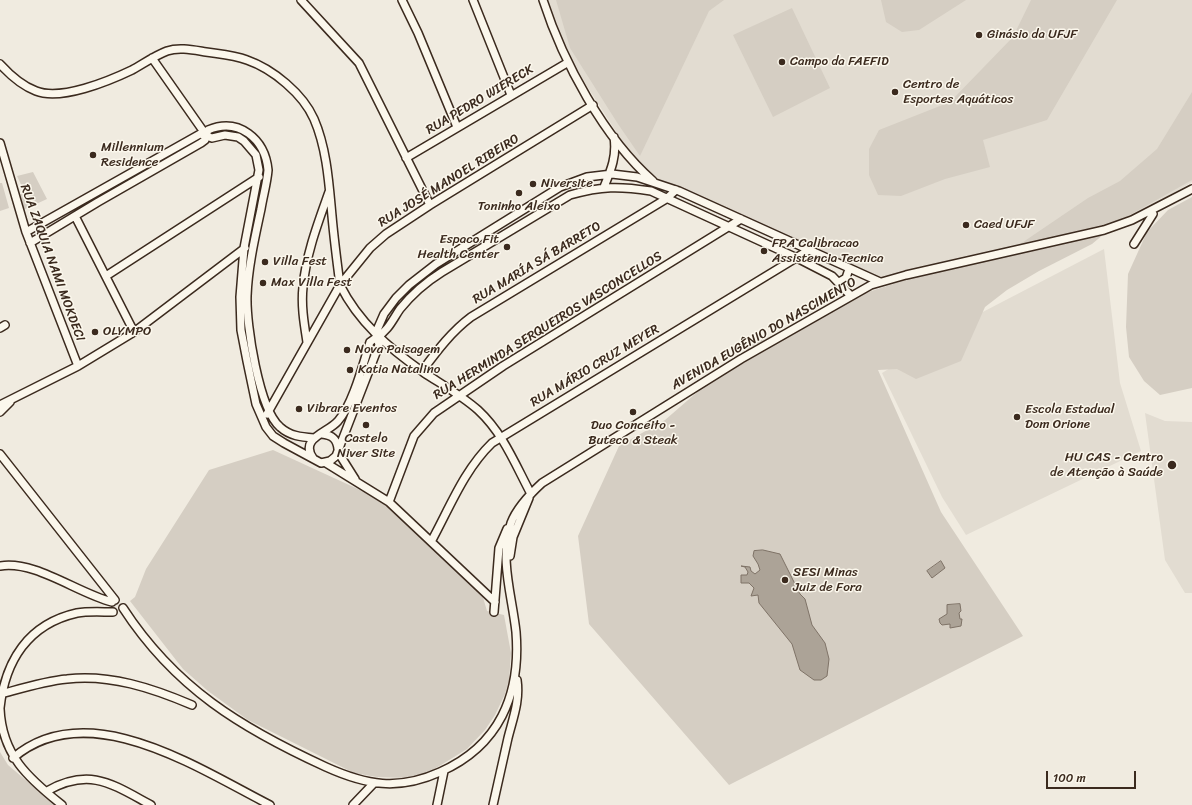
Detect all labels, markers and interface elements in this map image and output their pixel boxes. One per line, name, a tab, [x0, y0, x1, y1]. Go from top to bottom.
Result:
place label: Ginásio da UFJF	[987, 27, 1077, 43]
marker: Ginásio da UFJF	[974, 30, 984, 40]
place label: Campo da FAEFID	[790, 54, 889, 70]
marker: Campo da FAEFID	[777, 57, 787, 67]
street label: RUA PEDRO WIERECK	[423, 62, 537, 138]
place label: Centro de Esportes Aquáticos	[903, 77, 1013, 108]
marker: Centro de Esportes Aquáticos	[890, 87, 900, 97]
street label: RUA JOSÉ MANOEL RIBEIRO	[376, 131, 522, 231]
place label: Millennium Residence	[101, 140, 164, 171]
marker: Millennium Residence	[88, 150, 98, 160]
place label: Niversite	[541, 176, 593, 192]
marker: Niversite	[528, 179, 538, 189]
street label: RUA ZAQUIA NAMI MOKDECI	[16, 182, 88, 344]
marker: Toninho Aleixo	[514, 188, 524, 198]
place label: Toninho Aleixo	[478, 199, 560, 215]
place label: Caed UFJF	[974, 217, 1034, 233]
street label: RUA MARÍA SÁ BARRETO	[470, 218, 604, 308]
marker: Caed UFJF	[961, 220, 971, 230]
place label: Espaco Fit Health Center	[418, 232, 499, 263]
place label: FPA Calibracao Assistencia Tecnica	[772, 236, 884, 267]
marker: Espaco Fit Health Center	[502, 242, 512, 252]
marker: FPA Calibracao Assistencia Tecnica	[759, 246, 769, 256]
street label: RUA HERMINDA SERQUEIROS VASCONCELLOS	[431, 249, 665, 403]
place label: Villa Fest	[273, 254, 327, 270]
marker: Villa Fest	[260, 257, 270, 267]
street label: AVENIDA EUGÊNIO DO NASCIMENTO	[669, 274, 859, 394]
place label: Max Villa Fest	[271, 275, 352, 291]
marker: Max Villa Fest	[258, 278, 268, 288]
street label: RUA MÁRIO CRUZ MEYER	[528, 321, 662, 411]
place label: OLYMPO	[103, 324, 151, 340]
marker: OLYMPO	[90, 327, 100, 337]
place label: Nova Paisagem	[355, 342, 440, 358]
marker: Nova Paisagem	[342, 345, 352, 355]
place label: Katia Natalino	[358, 362, 440, 378]
marker: Katia Natalino	[345, 365, 355, 375]
place label: Vibrare Eventos	[307, 401, 397, 417]
place label: Escola Estadual Dom Orione	[1025, 402, 1114, 433]
marker: Vibrare Eventos	[294, 404, 304, 414]
marker: Duo Conceito - Buteco & Steak	[628, 407, 638, 417]
marker: Escola Estadual Dom Orione	[1012, 412, 1022, 422]
place label: Duo Conceito - Buteco & Steak	[588, 418, 678, 449]
marker: Castelo Niver Site	[361, 420, 371, 430]
place label: Castelo Niver Site	[337, 431, 395, 462]
place label: HU CAS - Centro de Atenção à Saúde	[1050, 450, 1163, 481]
marker: HU CAS - Centro de Atenção à Saúde	[1166, 459, 1178, 471]
place label: SESI Minas Juiz de Fora	[793, 565, 862, 596]
marker: SESI Minas Juiz de Fora	[780, 575, 790, 585]
scale bar	[1048, 763, 1138, 789]
text: 100 m	[1053, 767, 1086, 789]

